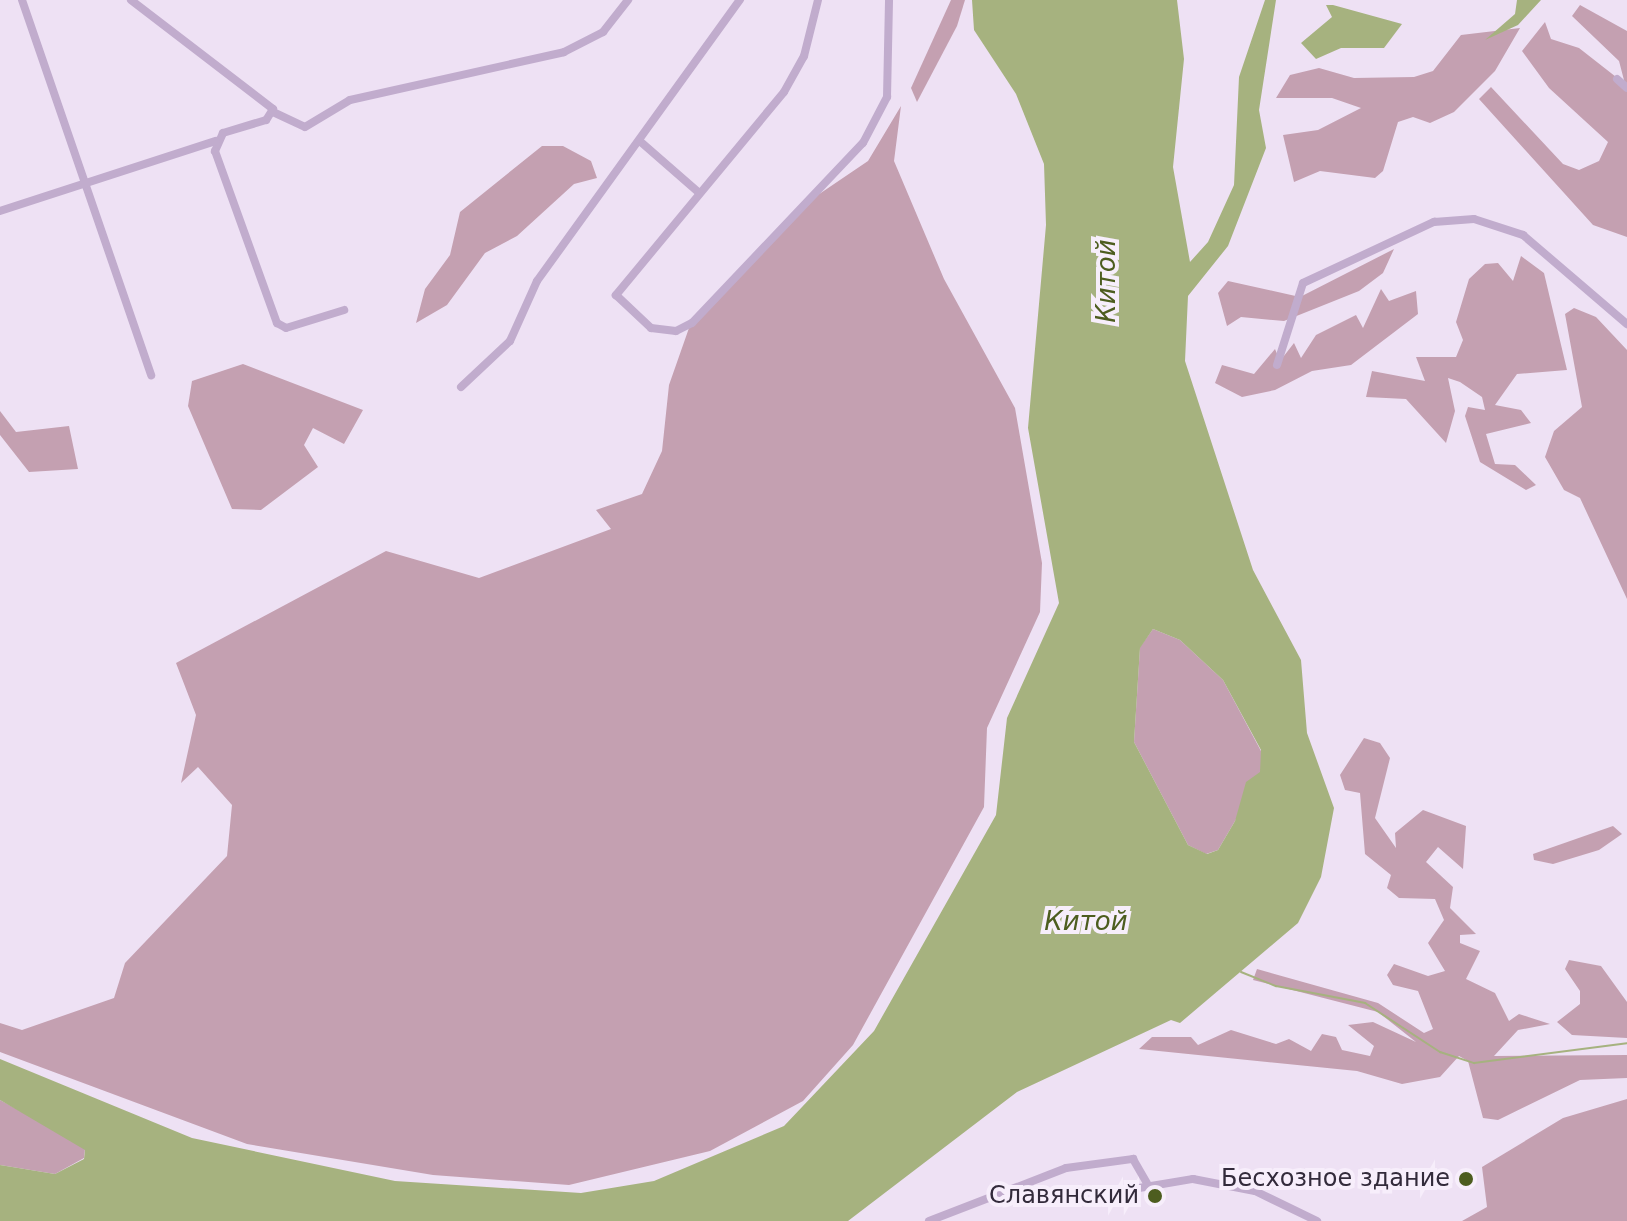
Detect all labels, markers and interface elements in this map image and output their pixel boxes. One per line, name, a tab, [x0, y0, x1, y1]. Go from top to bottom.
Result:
water label: Китой	[1091, 239, 1123, 323]
water label: Китой	[1044, 906, 1128, 938]
place label: Бесхозное здание	[1221, 1165, 1450, 1193]
marker: Бесхозное здание	[1457, 1170, 1475, 1188]
place label: Славянский	[989, 1182, 1139, 1210]
marker: Славянский	[1146, 1187, 1164, 1205]

